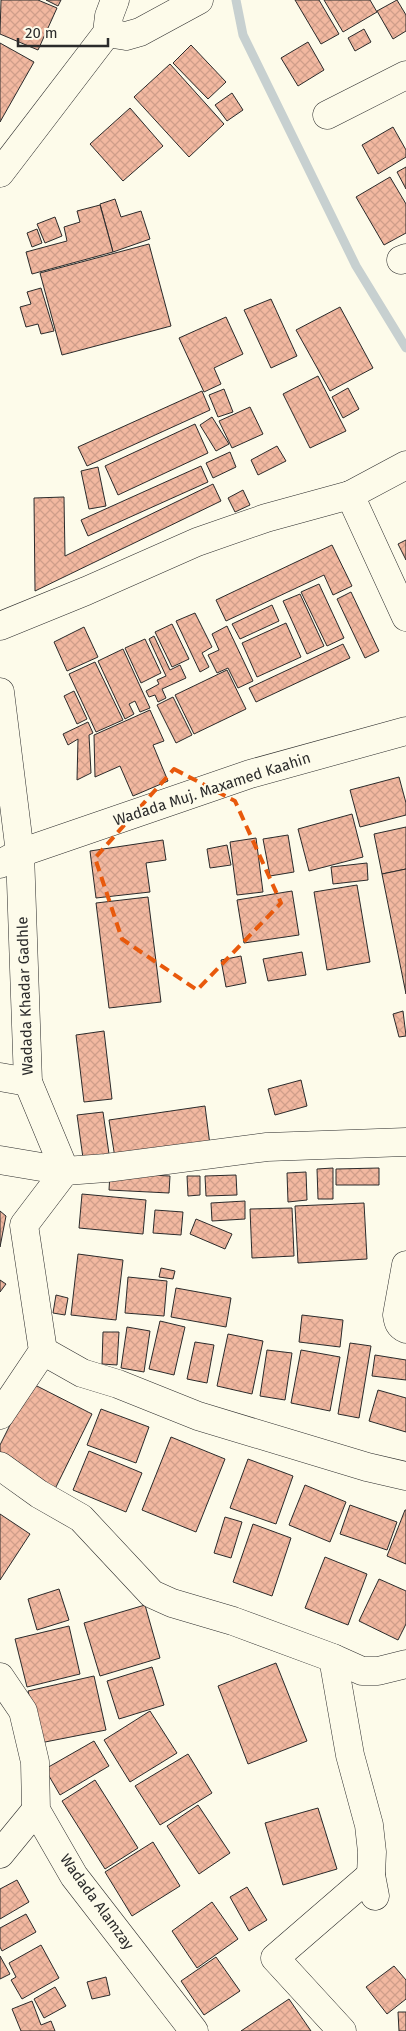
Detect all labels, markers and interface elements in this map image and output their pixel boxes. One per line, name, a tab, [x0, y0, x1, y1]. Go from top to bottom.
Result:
scale bar	[18, 15, 108, 47]
text: 20 m	[25, 24, 58, 42]
street label: Wadada Muj. Maxamed Kaahin	[111, 749, 313, 829]
street label: Wadada Khadar Gadhle	[13, 916, 37, 1076]
street label: Wadada Alamzay	[56, 1851, 138, 1954]

